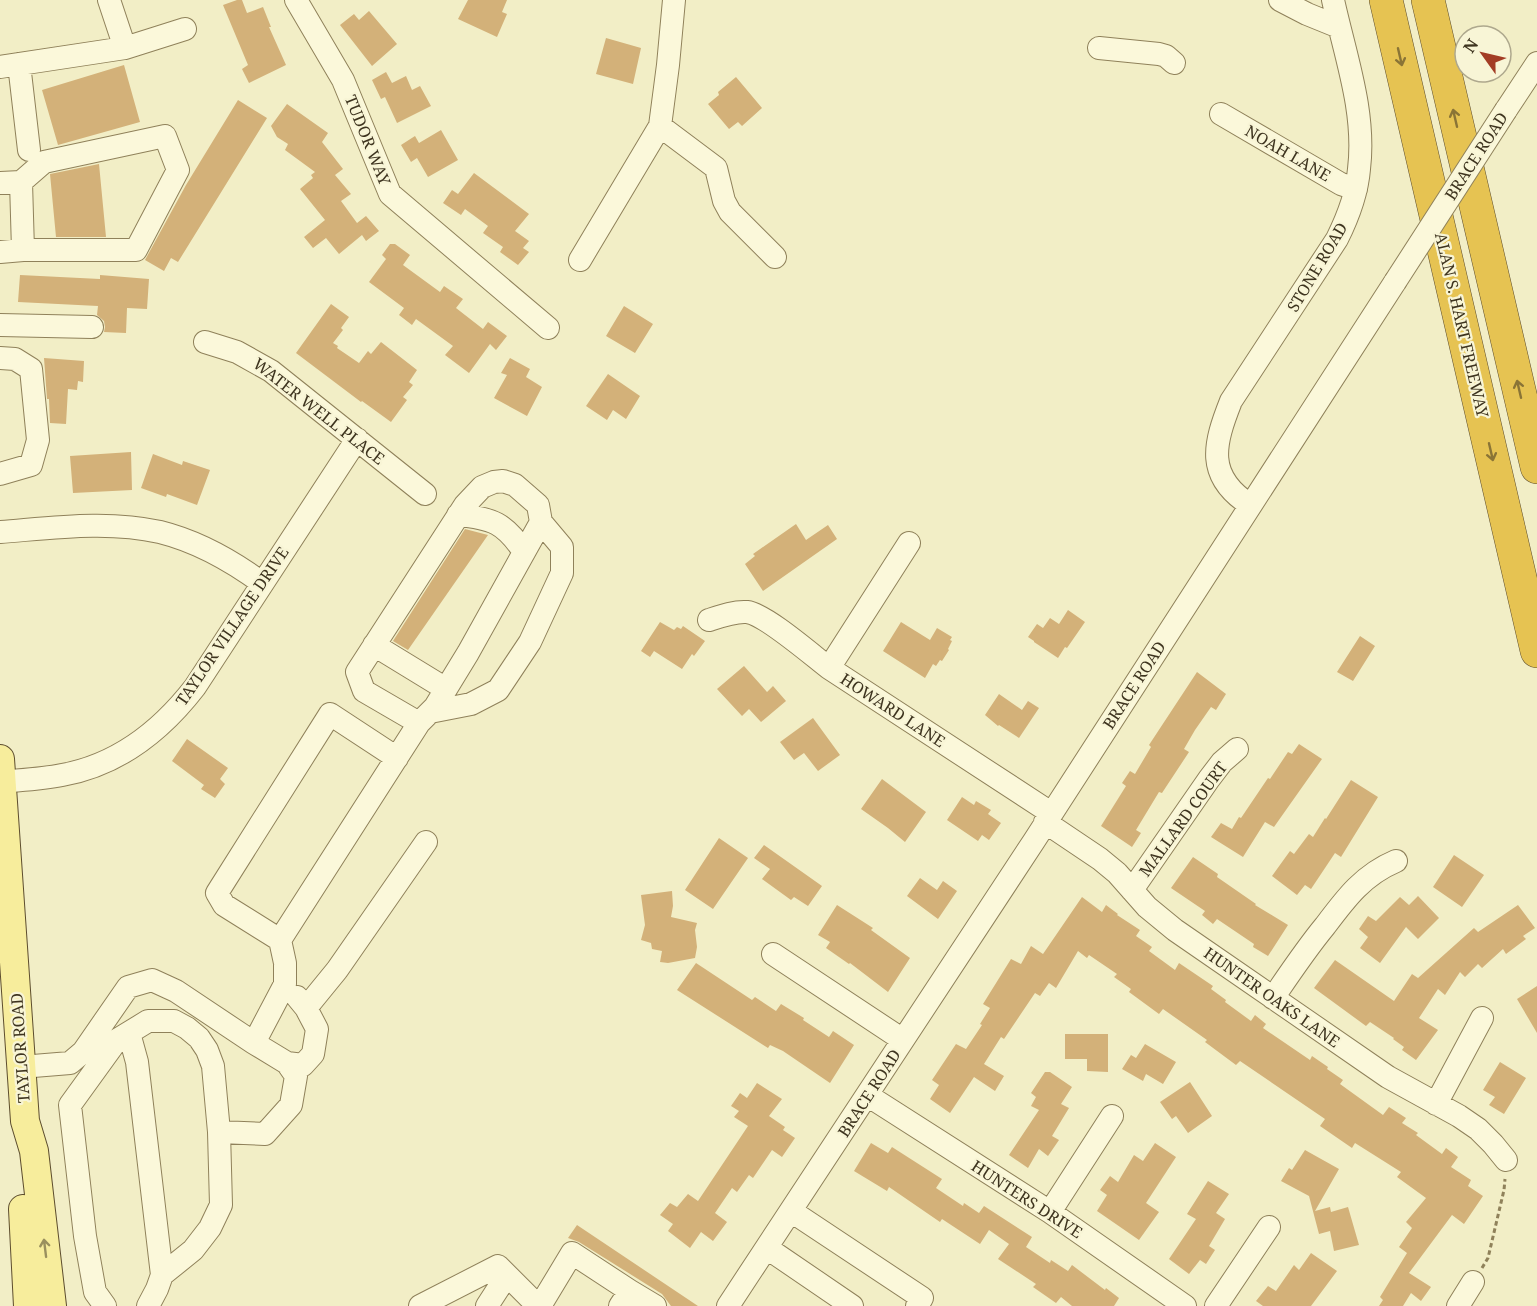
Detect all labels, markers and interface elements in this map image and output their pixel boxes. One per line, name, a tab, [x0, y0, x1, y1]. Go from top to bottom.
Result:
north arrow	[1453, 24, 1513, 84]
text: N	[1458, 34, 1483, 57]
one-way arrow	[1394, 47, 1406, 66]
street label: TUDOR WAY	[340, 92, 396, 189]
street label: BRACE ROAD	[1439, 108, 1513, 204]
one-way arrow	[1449, 109, 1461, 128]
street label: NOAH LANE	[1241, 120, 1335, 186]
street label: STONE ROAD	[1282, 218, 1352, 316]
street label: ALAN S. HART FREEWAY	[1430, 230, 1494, 421]
street label: WATER WELL PLACE	[249, 353, 389, 469]
one-way arrow	[1513, 380, 1524, 400]
one-way arrow	[1486, 441, 1497, 461]
street label: TAYLOR VILLAGE DRIVE	[170, 542, 294, 710]
street label: BRACE ROAD	[1097, 637, 1171, 733]
street label: HOWARD LANE	[836, 668, 950, 752]
street label: MALLARD COURT	[1134, 757, 1232, 881]
street label: HUNTER OAKS LANE	[1200, 942, 1344, 1052]
street label: TAYLOR ROAD	[5, 992, 35, 1104]
street label: BRACE ROAD	[832, 1045, 906, 1141]
street label: HUNTERS DRIVE	[967, 1155, 1087, 1243]
one-way arrow	[39, 1238, 50, 1258]

